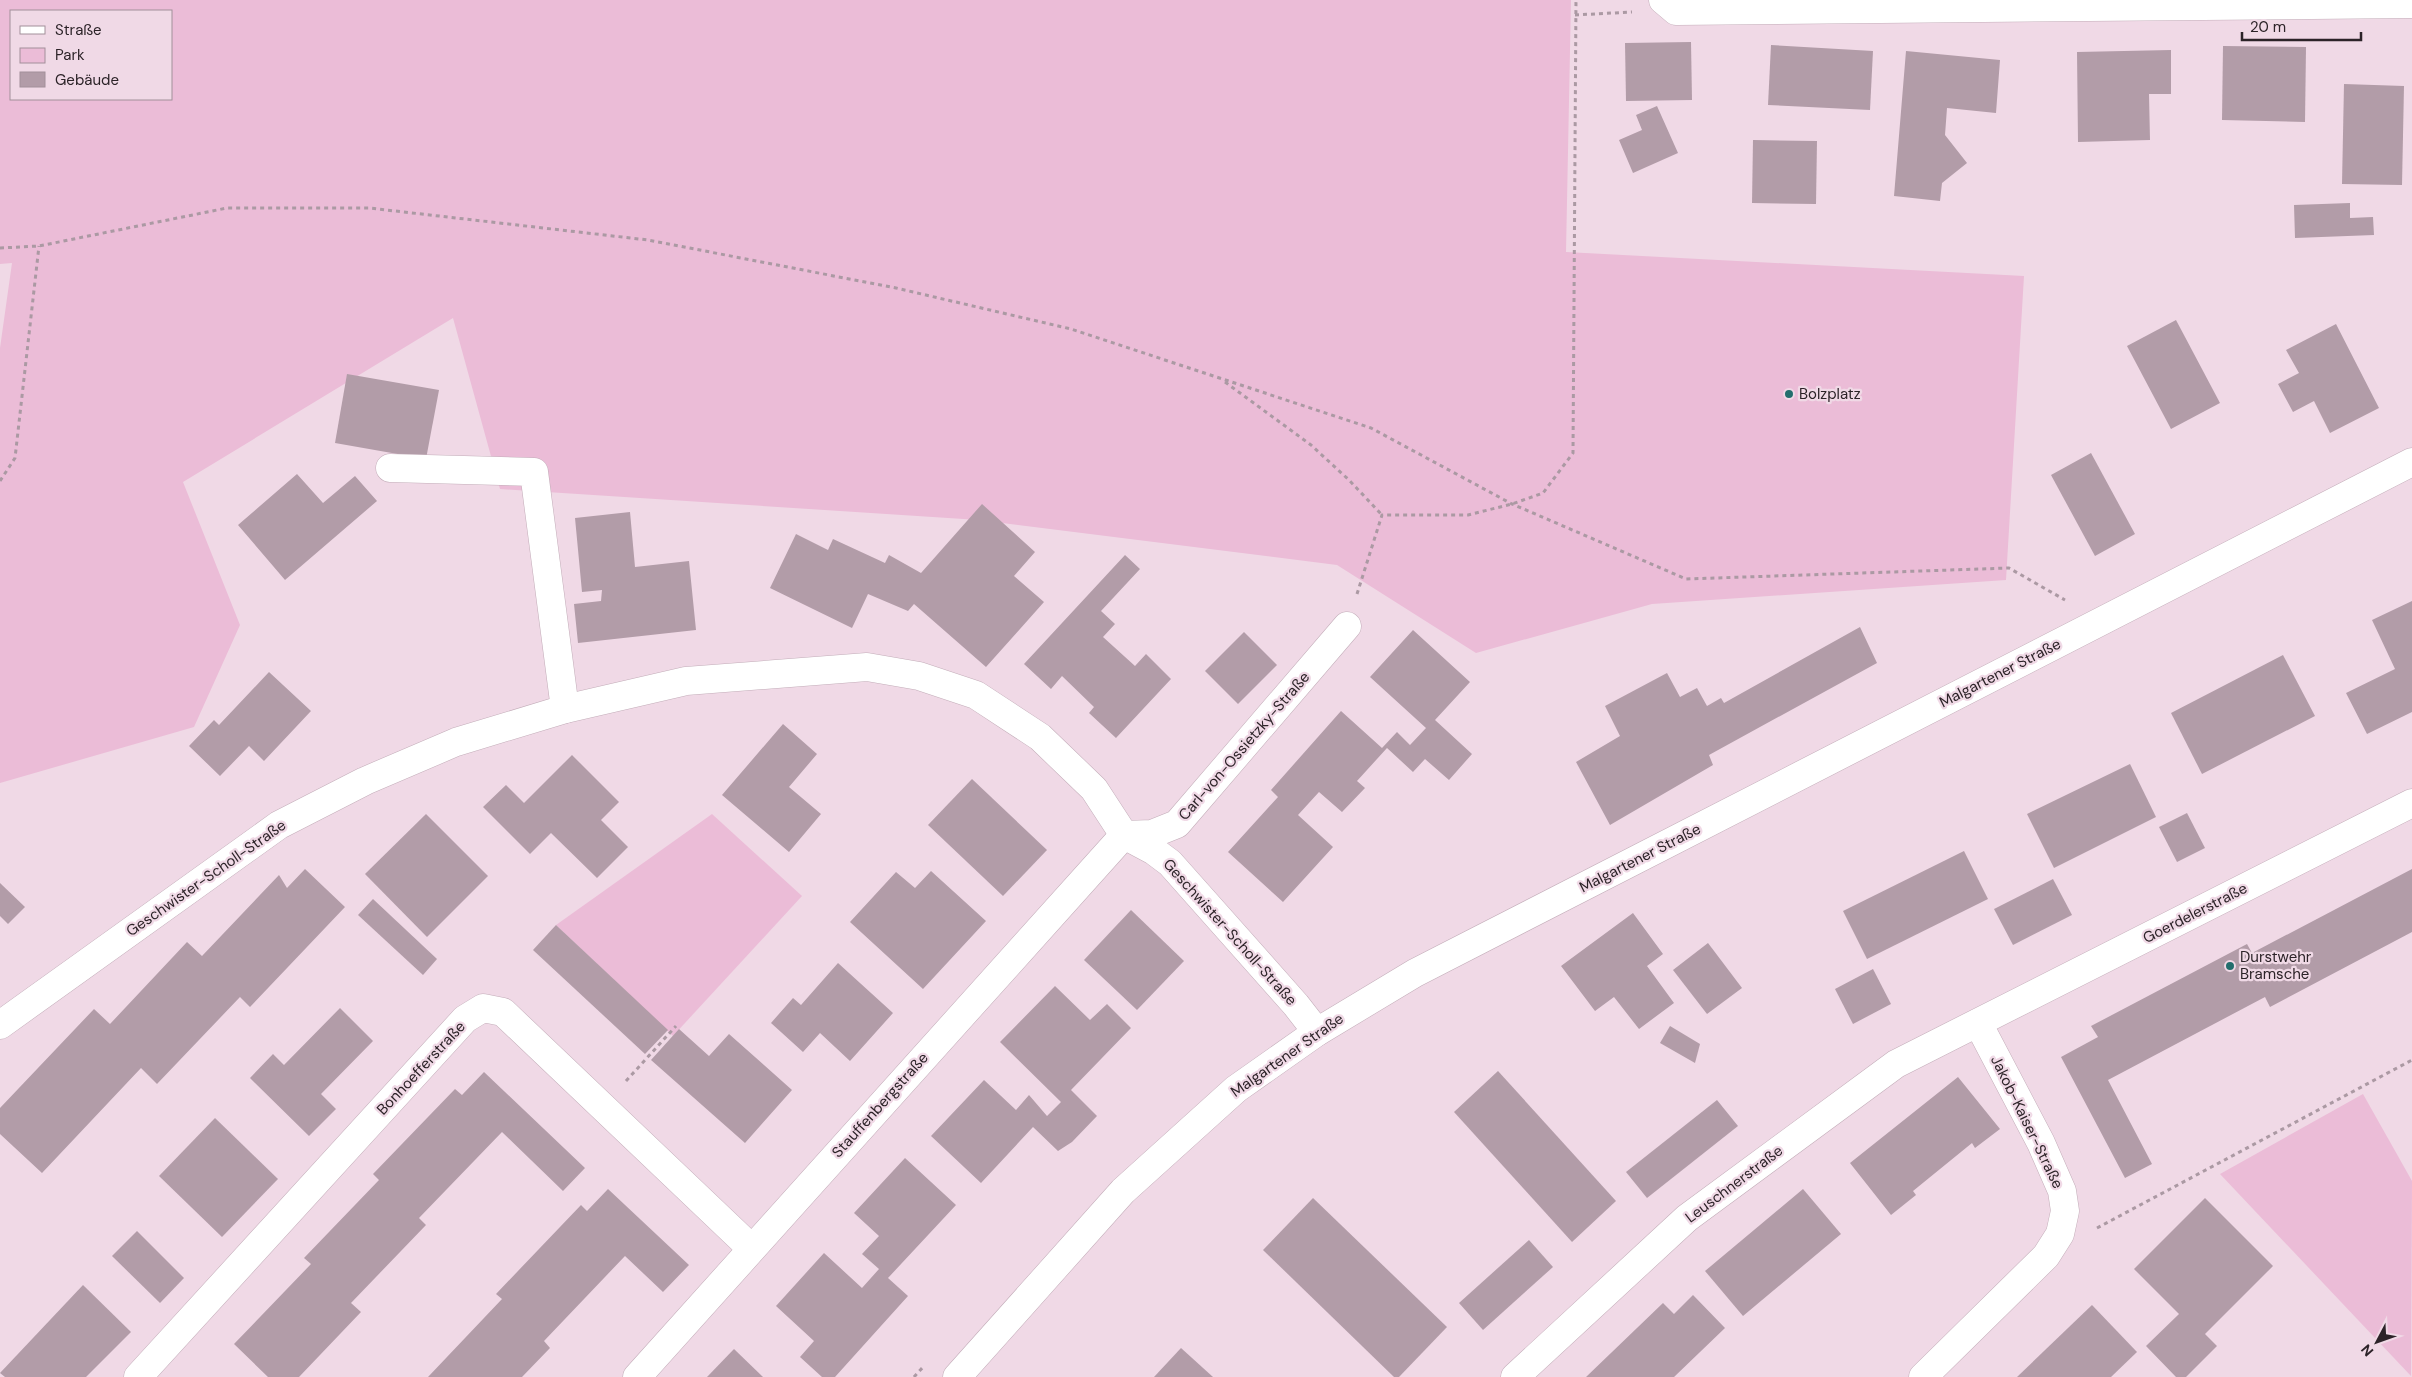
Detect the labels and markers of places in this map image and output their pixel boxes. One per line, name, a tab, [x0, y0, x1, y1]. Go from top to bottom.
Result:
place label: Bolzplatz	[1799, 384, 1861, 404]
marker: Bolzplatz	[1783, 388, 1795, 400]
place label: Durstwehr Bramsche	[2240, 947, 2312, 984]
marker: Durstwehr Bramsche	[2224, 960, 2236, 972]

